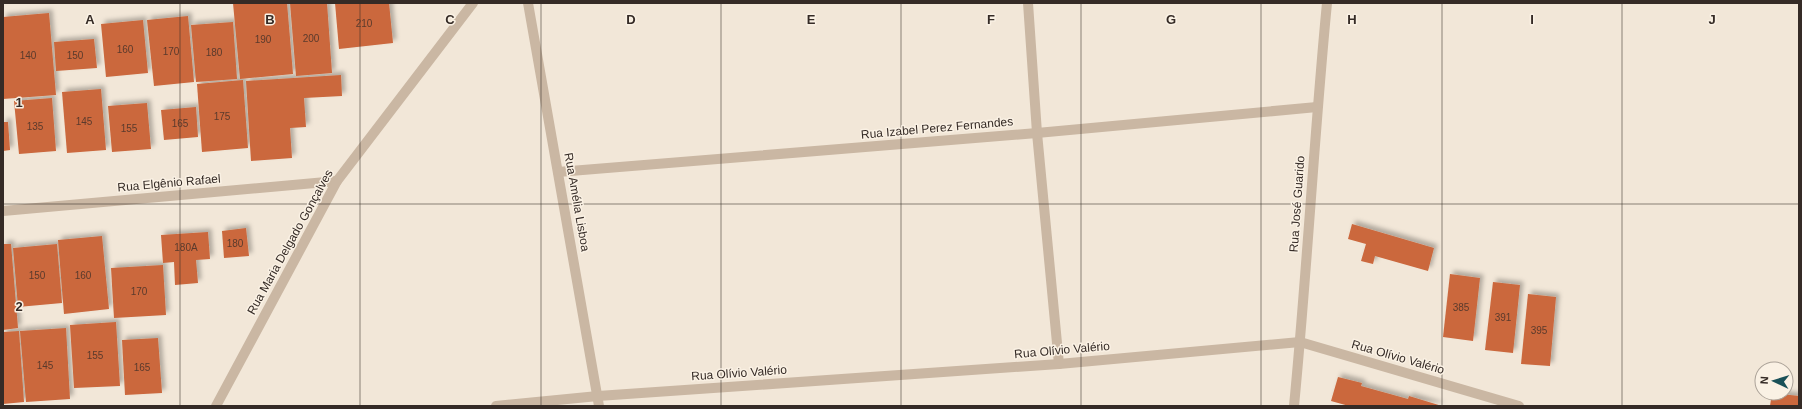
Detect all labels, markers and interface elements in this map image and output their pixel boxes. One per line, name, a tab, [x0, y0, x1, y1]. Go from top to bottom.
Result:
text: A	[85, 12, 95, 27]
text: B	[265, 12, 275, 27]
text: C	[445, 12, 455, 27]
text: D	[626, 12, 636, 27]
text: E	[807, 12, 816, 27]
text: F	[987, 12, 995, 27]
text: G	[1166, 12, 1176, 27]
text: H	[1347, 12, 1357, 27]
text: I	[1530, 12, 1534, 27]
text: J	[1708, 12, 1716, 27]
house number: 210	[356, 18, 373, 29]
house number: 200	[303, 33, 320, 44]
house number: 190	[255, 34, 272, 45]
house number: 160	[117, 44, 134, 55]
house number: 170	[163, 46, 180, 57]
house number: 180	[206, 47, 223, 58]
house number: 140	[20, 50, 37, 61]
house number: 150	[67, 50, 84, 61]
text: 1	[15, 95, 23, 110]
house number: 175	[214, 111, 231, 122]
street label: Rua Izabel Perez Fernandes	[860, 114, 1014, 142]
house number: 145	[76, 116, 93, 127]
house number: 165	[172, 118, 189, 129]
house number: 135	[27, 121, 44, 132]
house number: 155	[121, 123, 138, 134]
street label: Rua Amélia Lisboa	[561, 152, 593, 253]
street label: Rua José Guarido	[1287, 155, 1307, 253]
street label: Rua Maria Delgado Gonçalves	[244, 167, 336, 317]
street label: Rua Elgênio Rafael	[117, 172, 221, 194]
house number: 180	[227, 238, 244, 249]
house number: 180A	[174, 242, 198, 253]
house number: 150	[29, 270, 46, 281]
house number: 160	[75, 270, 92, 281]
house number: 170	[131, 286, 148, 297]
text: 2	[15, 299, 23, 314]
house number: 385	[1453, 302, 1470, 313]
house number: 391	[1495, 312, 1512, 323]
house number: 395	[1531, 325, 1548, 336]
street label: Rua Olívio Valério	[1350, 337, 1446, 377]
street label: Rua Olívio Valério	[1014, 339, 1111, 361]
house number: 155	[87, 350, 104, 361]
house number: 145	[37, 360, 54, 371]
north arrow	[1754, 361, 1794, 401]
house number: 165	[134, 362, 151, 373]
street label: Rua Olívio Valério	[691, 363, 788, 383]
text: N	[1758, 376, 1770, 385]

